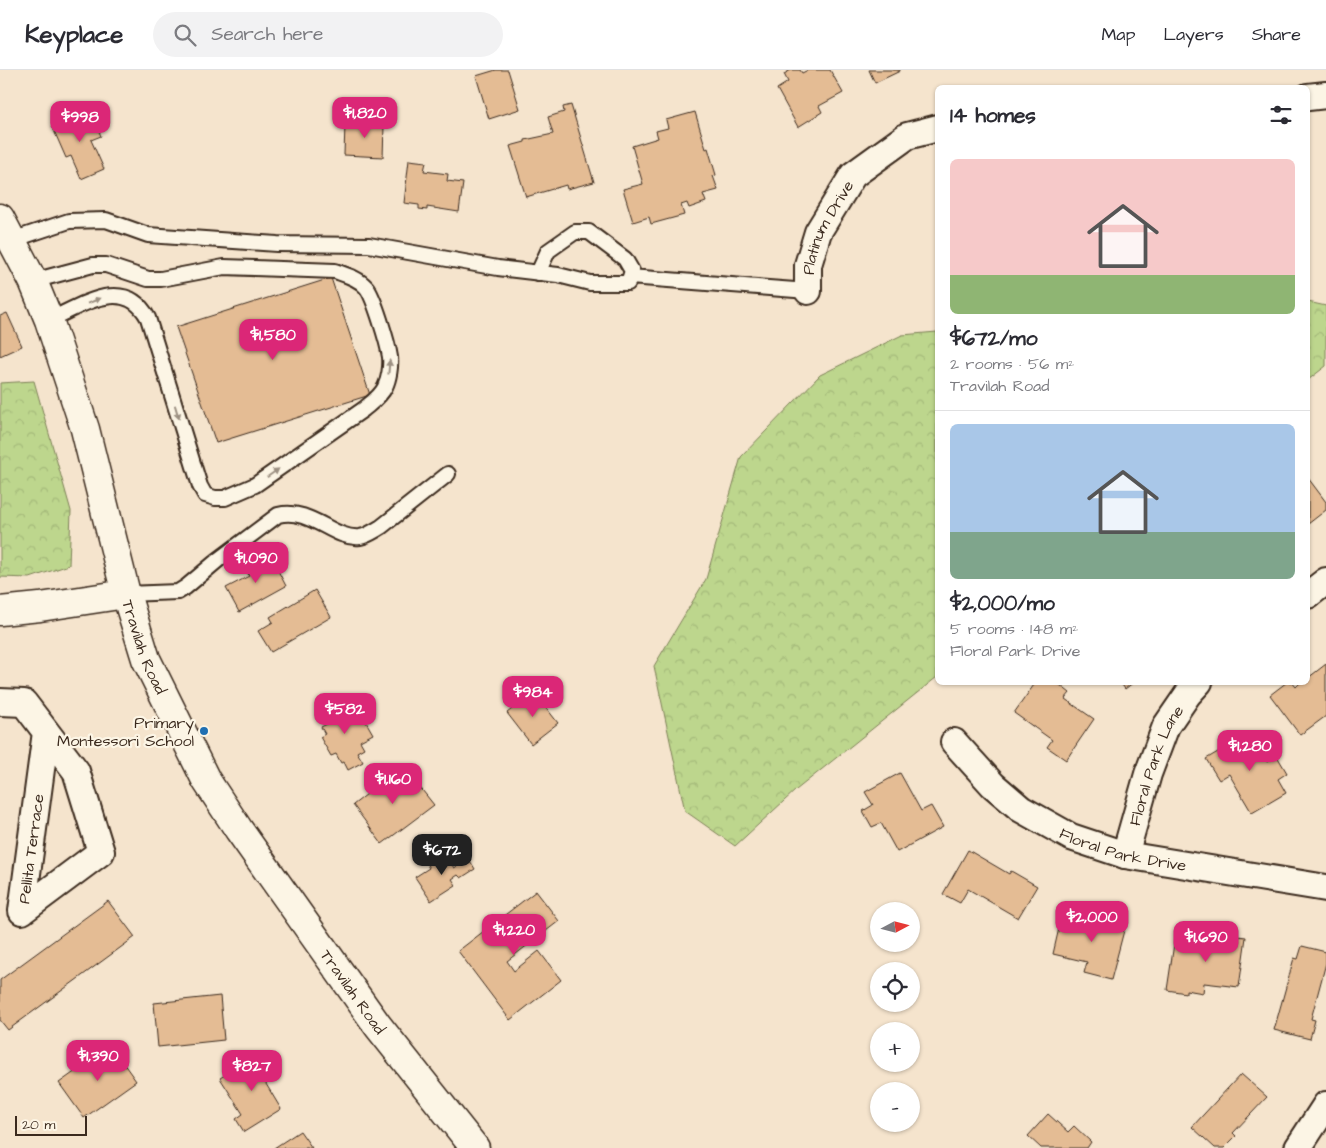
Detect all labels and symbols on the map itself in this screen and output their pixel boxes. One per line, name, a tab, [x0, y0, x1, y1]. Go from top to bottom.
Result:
pin: $1,820	[324, 97, 406, 139]
pin: $998	[50, 100, 110, 143]
street label: Platinum Drive	[798, 176, 859, 275]
one-way arrow	[87, 296, 101, 304]
pin: $1,580	[232, 318, 314, 361]
one-way arrow	[385, 359, 393, 375]
one-way arrow	[174, 404, 181, 419]
one-way arrow	[266, 468, 280, 478]
pin: $1,090	[215, 542, 297, 584]
street label: Travilah Road	[116, 597, 172, 698]
pin: $984	[503, 676, 563, 718]
pin: $582	[315, 692, 375, 735]
street label: Floral Park Lane	[1124, 701, 1189, 828]
place label: Primary Montessori School	[57, 712, 194, 752]
marker: Primary Montessori School	[198, 725, 210, 737]
pin: $1,280	[1209, 730, 1291, 772]
pin: $1,160	[352, 762, 434, 805]
street label: Pellita Terrace	[13, 792, 50, 905]
street label: Floral Park Drive	[1055, 823, 1188, 877]
pin: $672	[412, 834, 472, 876]
pin: $2,000	[1051, 900, 1133, 943]
north arrow	[870, 902, 920, 952]
pin: $1,220	[473, 914, 555, 956]
pin: $1,690	[1165, 920, 1247, 963]
street label: Travilah Road	[315, 945, 390, 1039]
pin: $1,390	[57, 1040, 139, 1082]
pin: $827	[222, 1050, 282, 1092]
scale bar	[15, 1113, 88, 1136]

